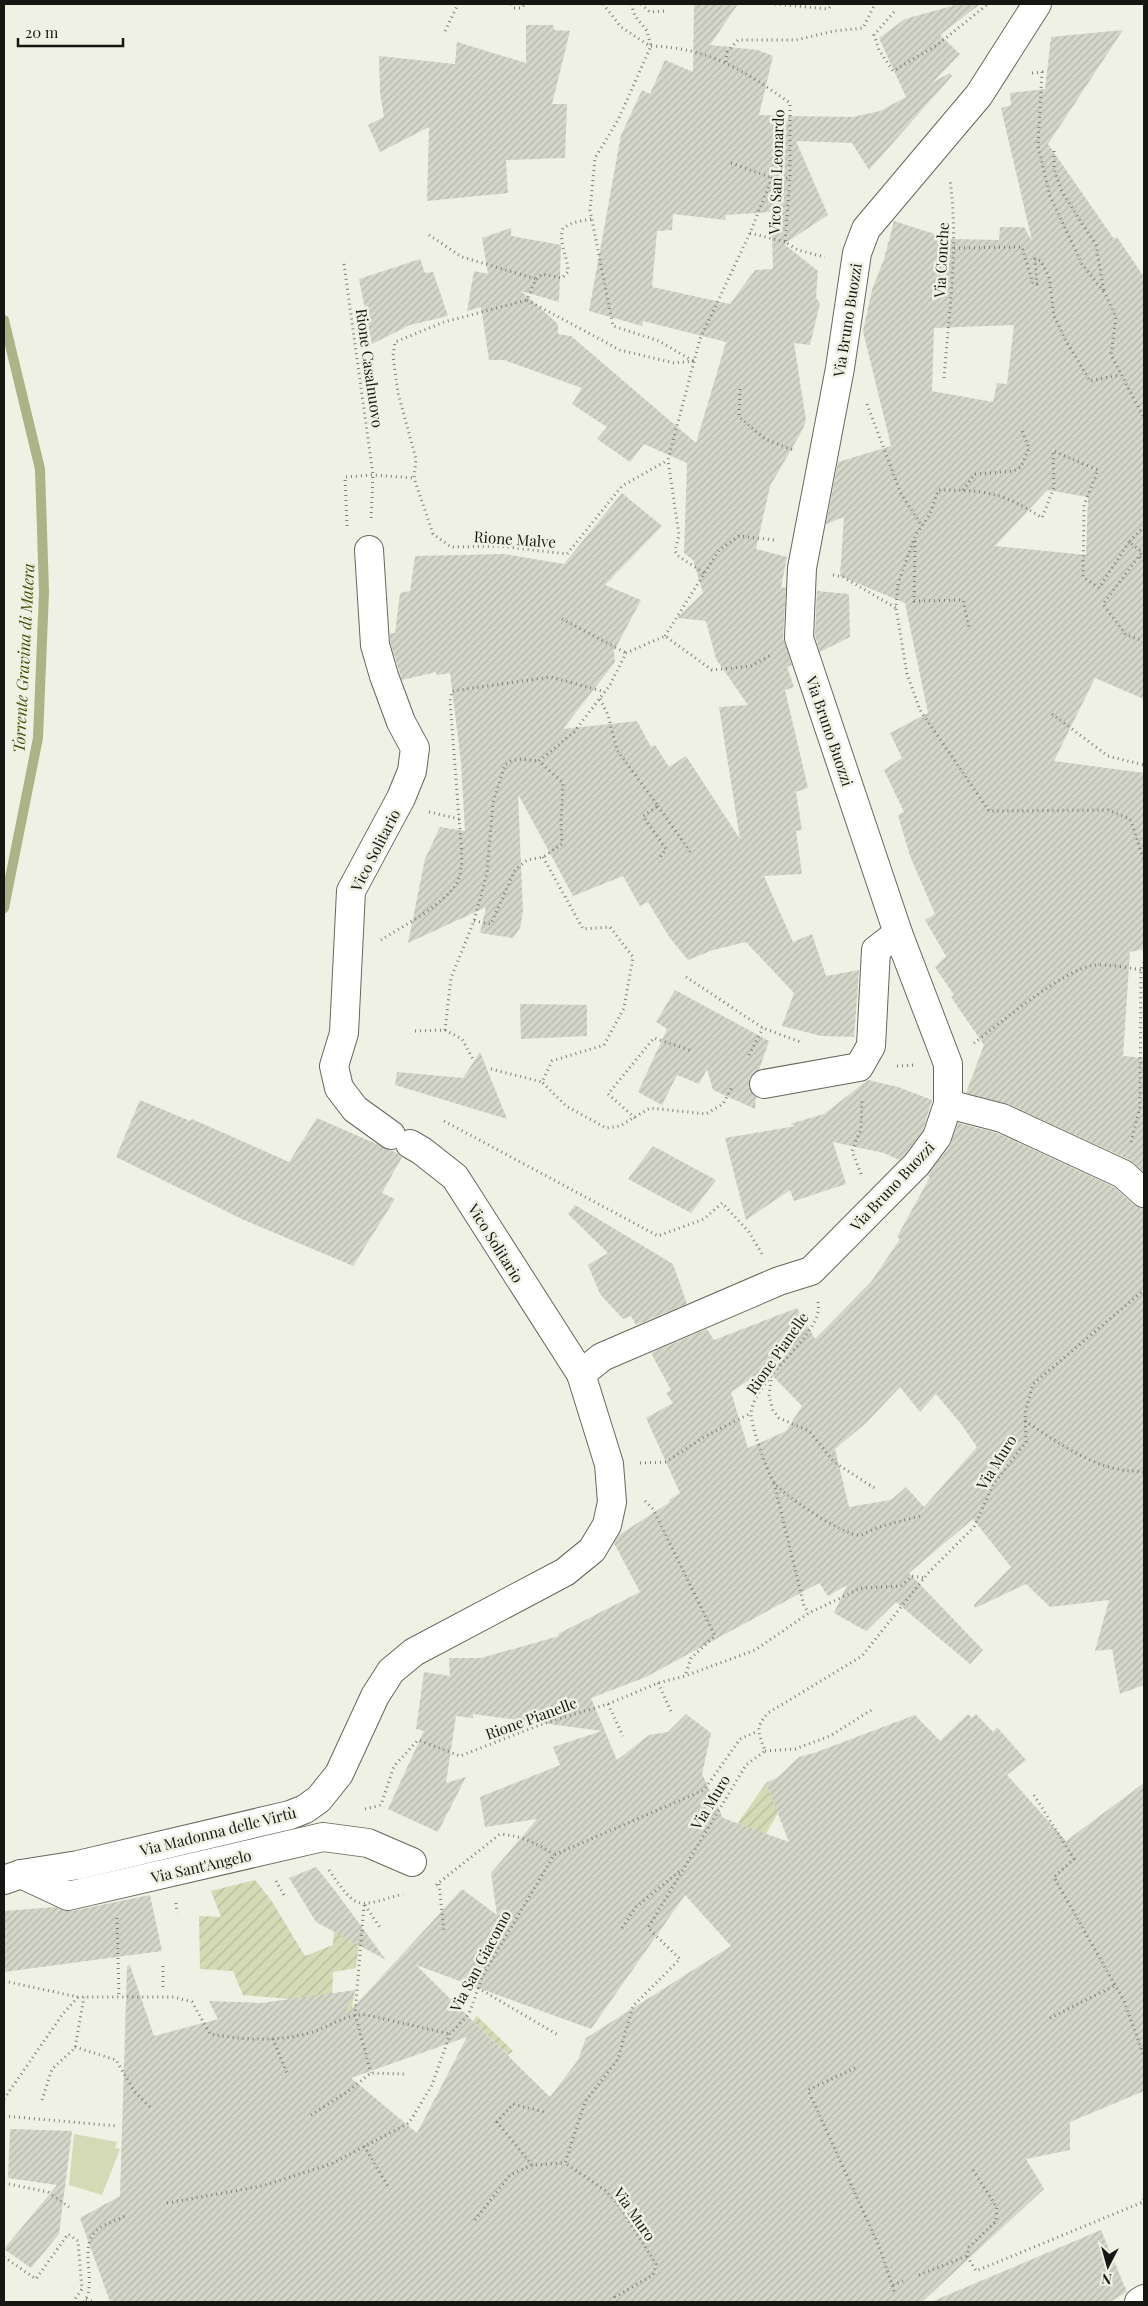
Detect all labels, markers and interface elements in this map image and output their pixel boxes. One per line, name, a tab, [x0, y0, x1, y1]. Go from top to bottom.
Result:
scale bar	[18, 15, 122, 47]
text: 20 m	[25, 22, 59, 42]
street label: Vico San Leonardo	[764, 109, 788, 236]
street label: Via Conche	[929, 222, 953, 299]
street label: Via Bruno Buozzi	[828, 261, 866, 379]
street label: Rione Casalnuovo	[352, 307, 388, 429]
street label: Rione Malve	[473, 526, 557, 552]
water label: Torrente Gravina di Matera	[8, 563, 38, 753]
street label: Via Bruno Buozzi	[802, 672, 858, 789]
street label: Vico Solitario	[345, 806, 404, 895]
street label: Via Bruno Buozzi	[845, 1137, 939, 1236]
street label: Vico Solitario	[463, 1199, 528, 1286]
street label: Rione Pianelle	[741, 1308, 813, 1398]
street label: Via Muro	[971, 1431, 1021, 1494]
street label: Rione Pianelle	[483, 1692, 579, 1744]
street label: Via Muro	[685, 1771, 734, 1834]
street label: Via Madonna delle Virtù	[137, 1802, 299, 1860]
street label: Via Sant'Angelo	[148, 1845, 253, 1887]
street label: Via San Giacomo	[444, 1907, 515, 2016]
street label: Via Muro	[609, 2183, 661, 2245]
north arrow	[1083, 2241, 1133, 2291]
text: N	[1101, 2269, 1113, 2289]

